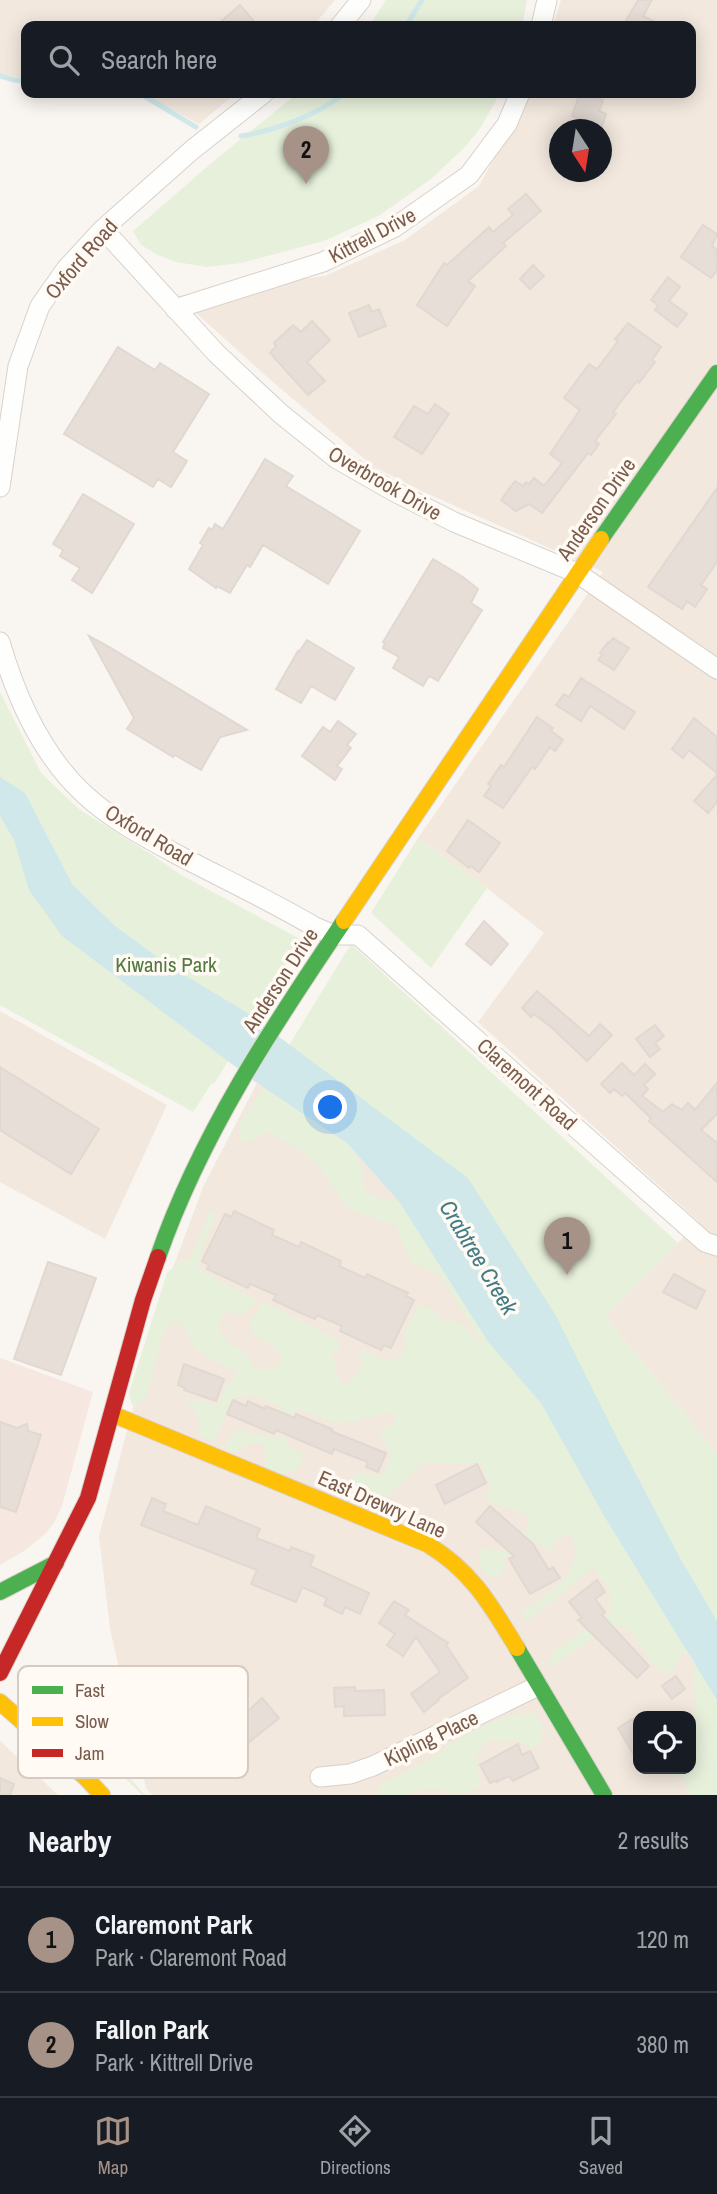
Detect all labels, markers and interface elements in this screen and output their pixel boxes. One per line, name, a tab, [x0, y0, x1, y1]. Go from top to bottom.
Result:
search box	[21, 21, 696, 98]
icon: search	[45, 41, 83, 79]
text: Search here	[101, 42, 217, 77]
north arrow	[549, 119, 612, 182]
pin: 2	[283, 126, 329, 184]
street label: Kittrell Drive	[323, 200, 421, 270]
street label: Oxford Road	[38, 213, 124, 305]
street label: Overbrook Drive	[323, 439, 447, 527]
street label: Anderson Drive	[549, 452, 642, 567]
street label: Oxford Road	[100, 797, 198, 873]
street label: Anderson Drive	[235, 922, 325, 1039]
park label: Kiwanis Park	[115, 950, 217, 979]
street label: Claremont Road	[471, 1031, 583, 1137]
your location	[313, 1090, 347, 1124]
water label: Crabtree Creek	[433, 1194, 526, 1322]
pin: 1	[544, 1217, 590, 1275]
street label: East Drewry Lane	[314, 1463, 450, 1545]
legend	[18, 1666, 248, 1778]
text: Fast	[75, 1677, 105, 1703]
street label: Kipling Place	[379, 1703, 483, 1773]
text: Slow	[75, 1708, 110, 1734]
map controls	[633, 1711, 696, 1774]
button: locate	[633, 1711, 696, 1774]
text: Jam	[75, 1740, 104, 1766]
text: Nearby	[28, 1821, 111, 1861]
text: 2 results	[618, 1825, 689, 1856]
text: Claremont Park	[95, 1907, 253, 1942]
text: 1	[46, 1924, 56, 1955]
text: 120 m	[637, 1924, 689, 1955]
text: Park · Claremont Road	[95, 1942, 287, 1973]
text: Fallon Park	[95, 2012, 209, 2047]
text: 2	[46, 2029, 56, 2060]
text: 380 m	[637, 2029, 689, 2060]
text: Park · Kittrell Drive	[95, 2047, 253, 2078]
tab: Map	[94, 2112, 132, 2180]
tab: Directions	[320, 2112, 391, 2180]
tab: Saved	[579, 2112, 623, 2180]

